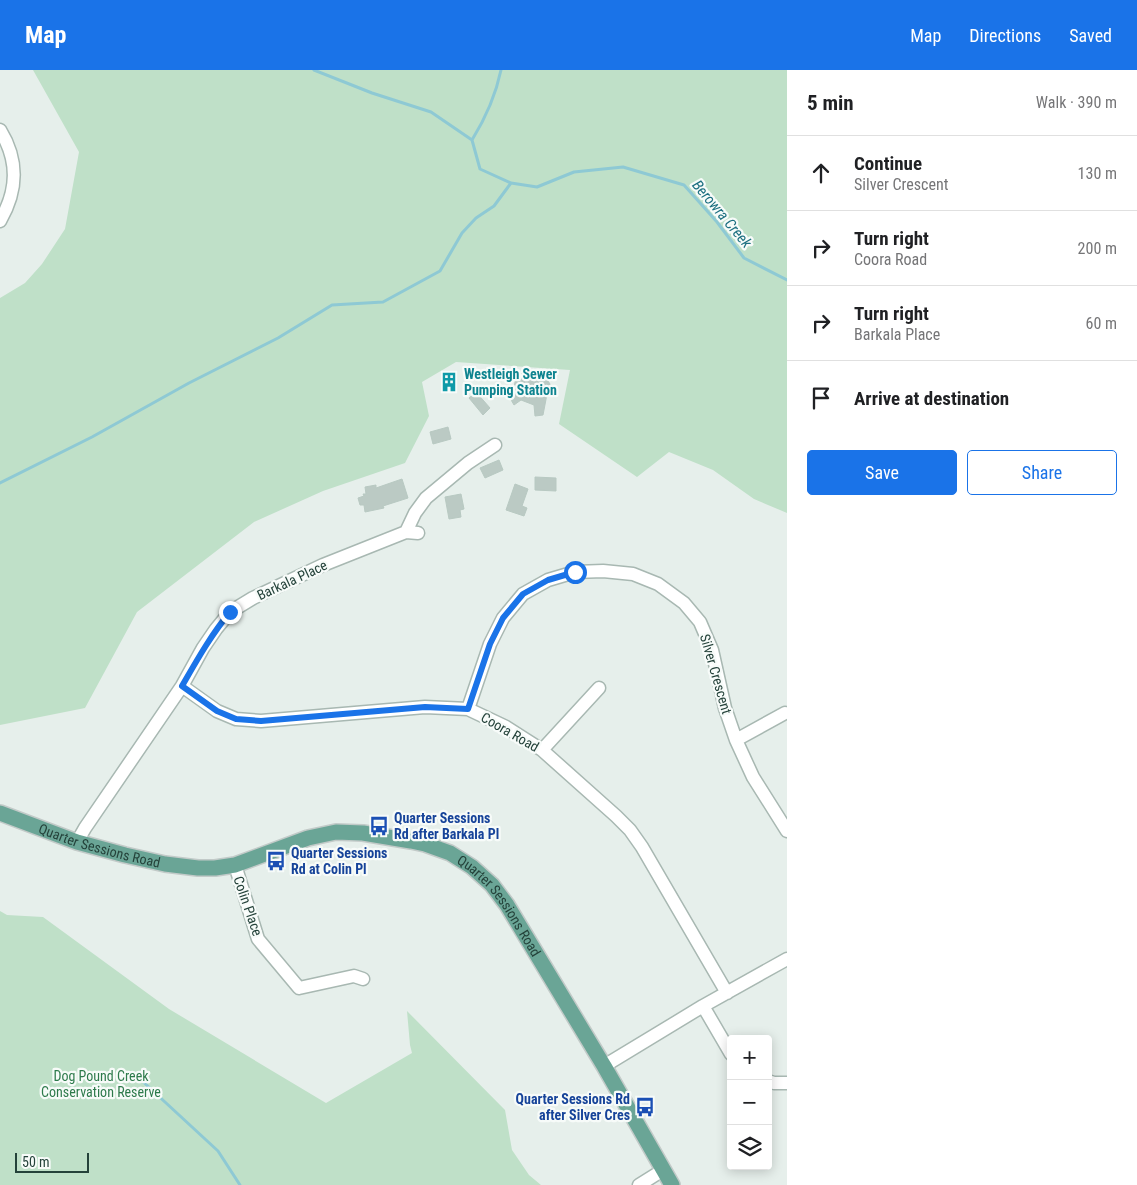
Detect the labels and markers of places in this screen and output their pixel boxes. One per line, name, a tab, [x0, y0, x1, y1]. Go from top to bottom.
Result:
place label: Westleigh Sewer Pumping Station	[464, 366, 557, 398]
building icon: Westleigh Sewer Pumping Station	[438, 371, 460, 393]
place label: Quarter Sessions Rd after Barkala Pl	[394, 810, 499, 842]
bus stop icon: Quarter Sessions Rd after Barkala Pl	[368, 815, 390, 837]
place label: Quarter Sessions Rd at Colin Pl	[291, 845, 387, 877]
bus stop icon: Quarter Sessions Rd at Colin Pl	[265, 850, 287, 872]
place label: Quarter Sessions Rd after Silver Cres	[516, 1091, 630, 1123]
bus stop icon: Quarter Sessions Rd after Silver Cres	[634, 1096, 656, 1118]

